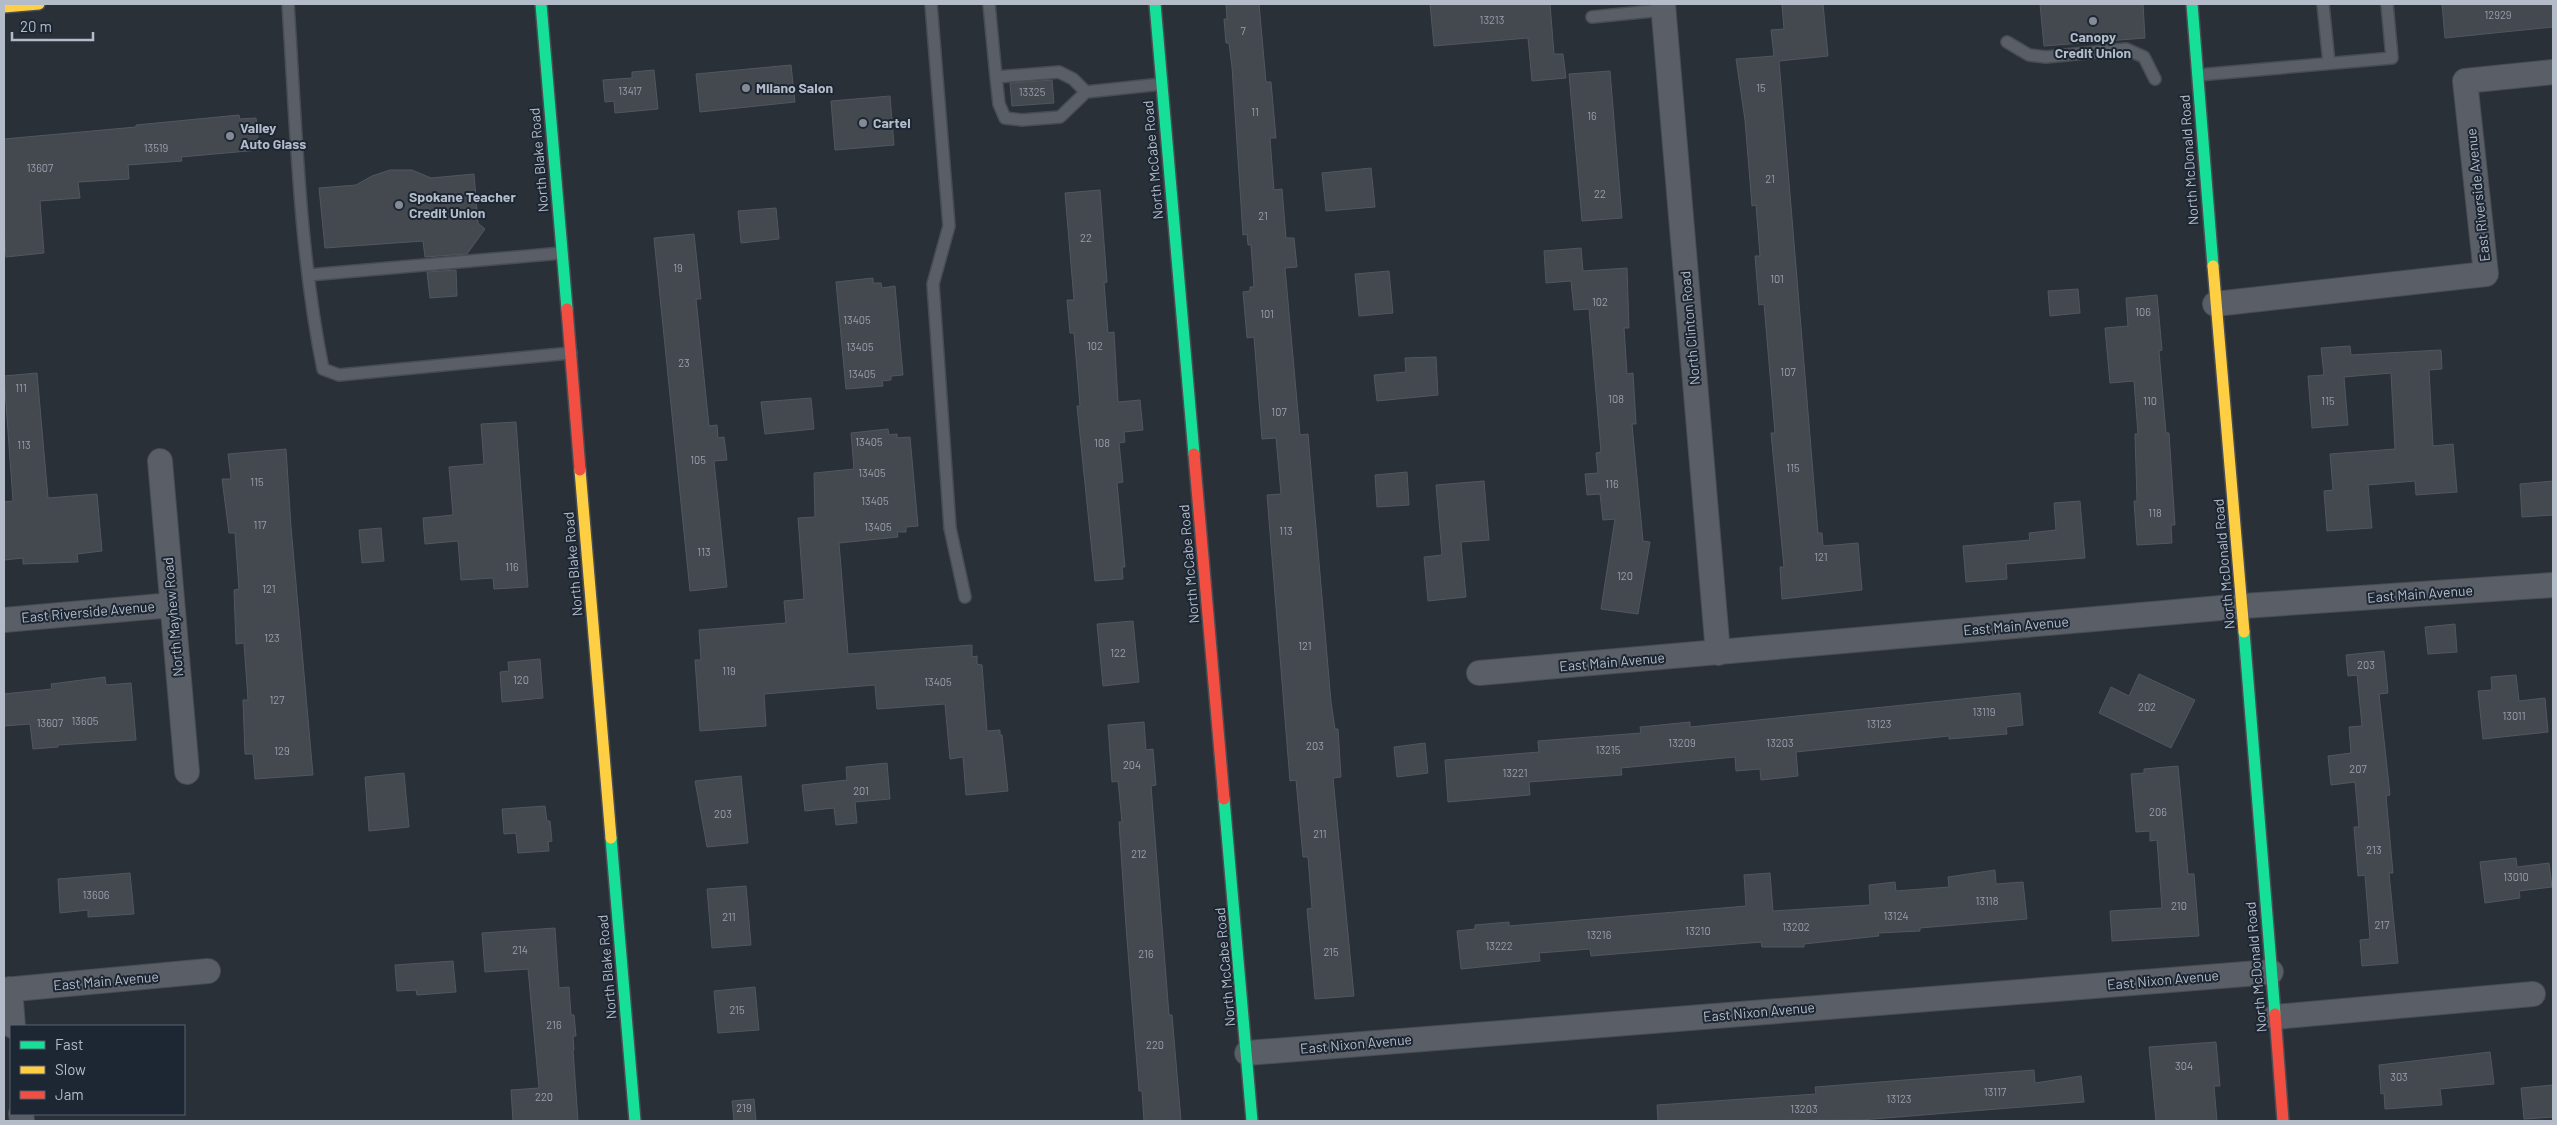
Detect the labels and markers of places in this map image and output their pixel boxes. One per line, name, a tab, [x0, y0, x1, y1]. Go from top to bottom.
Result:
marker: Canopy Credit Union	[2087, 15, 2099, 27]
place label: Canopy Credit Union	[2055, 28, 2131, 61]
place label: Milano Salon	[756, 79, 833, 96]
marker: Milano Salon	[740, 82, 752, 94]
place label: Cartel	[873, 114, 911, 131]
marker: Cartel	[857, 117, 869, 129]
place label: Valley Auto Glass	[240, 119, 306, 152]
marker: Valley Auto Glass	[224, 130, 236, 142]
place label: Spokane Teacher Credit Union	[409, 188, 516, 221]
marker: Spokane Teacher Credit Union	[393, 199, 405, 211]

